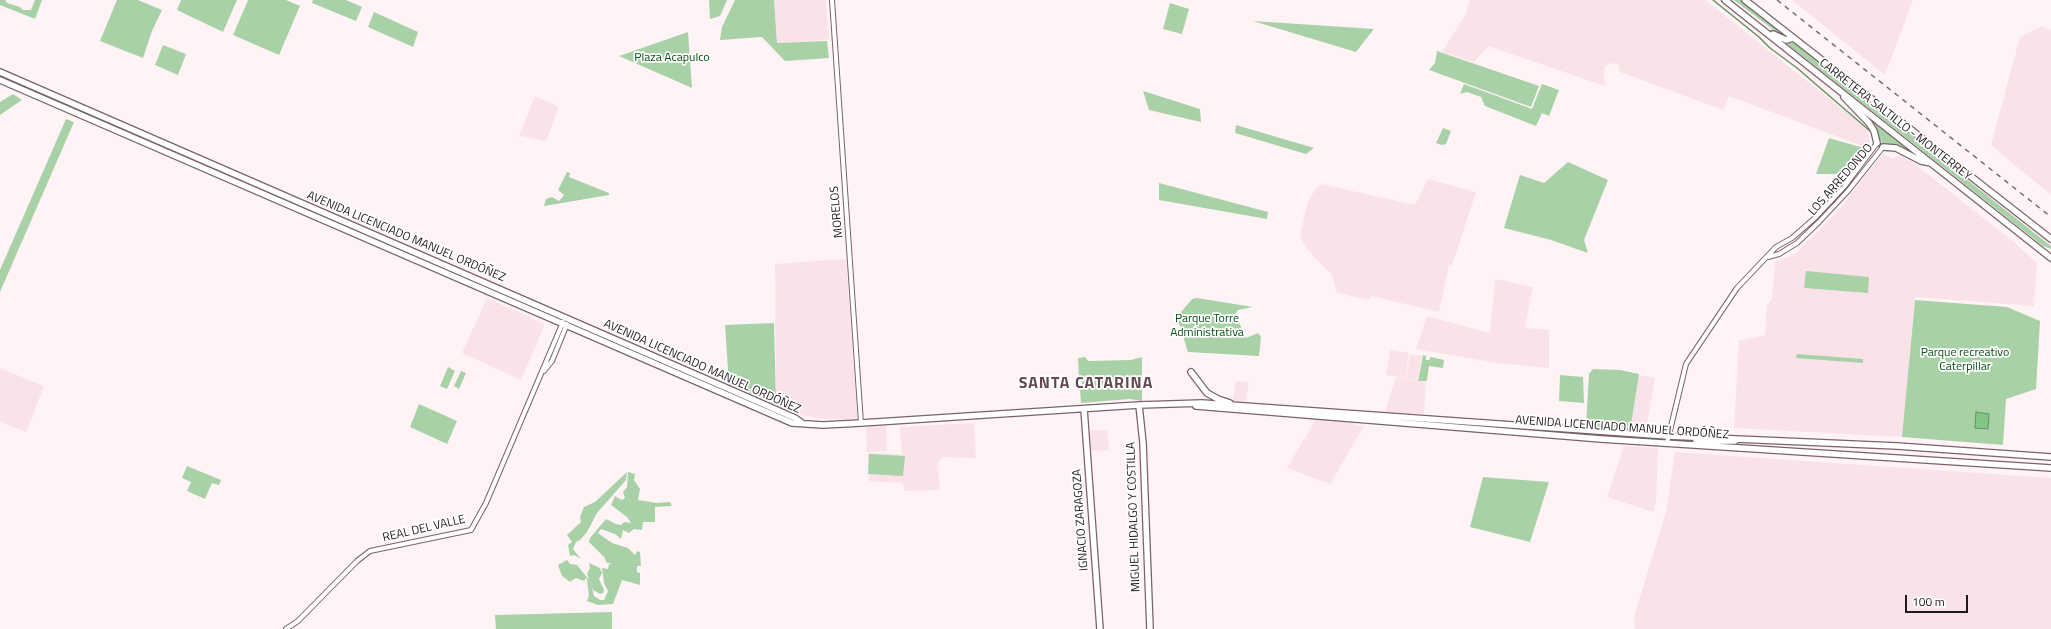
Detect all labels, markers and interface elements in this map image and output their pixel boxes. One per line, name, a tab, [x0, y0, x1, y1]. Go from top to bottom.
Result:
park label: Plaza Acapulco	[634, 51, 710, 65]
street label: CARRETERA SALTILLO - MONTERREY	[1816, 56, 1974, 184]
street label: LOS ARREDONDO	[1806, 141, 1876, 219]
street label: MORELOS	[828, 185, 846, 239]
street label: AVENIDA LICENCIADO MANUEL ORDÓÑEZ	[305, 189, 507, 285]
park label: Parque Torre Administrativa	[1170, 312, 1244, 340]
street label: AVENIDA LICENCIADO MANUEL ORDÓÑEZ	[601, 317, 803, 417]
park label: Parque recreativo Caterpillar	[1921, 346, 2009, 374]
district label: SANTA CATARINA	[1019, 374, 1153, 394]
street label: AVENIDA LICENCIADO MANUEL ORDÓÑEZ	[1515, 413, 1729, 443]
street label: MIGUEL HIDALGO Y COSTILLA	[1124, 442, 1144, 592]
street label: IGNACIO ZARAGOZA	[1070, 469, 1092, 571]
street label: REAL DEL VALLE	[381, 513, 467, 545]
scale bar	[1907, 587, 1970, 613]
text: 100 m	[1912, 592, 1945, 611]

